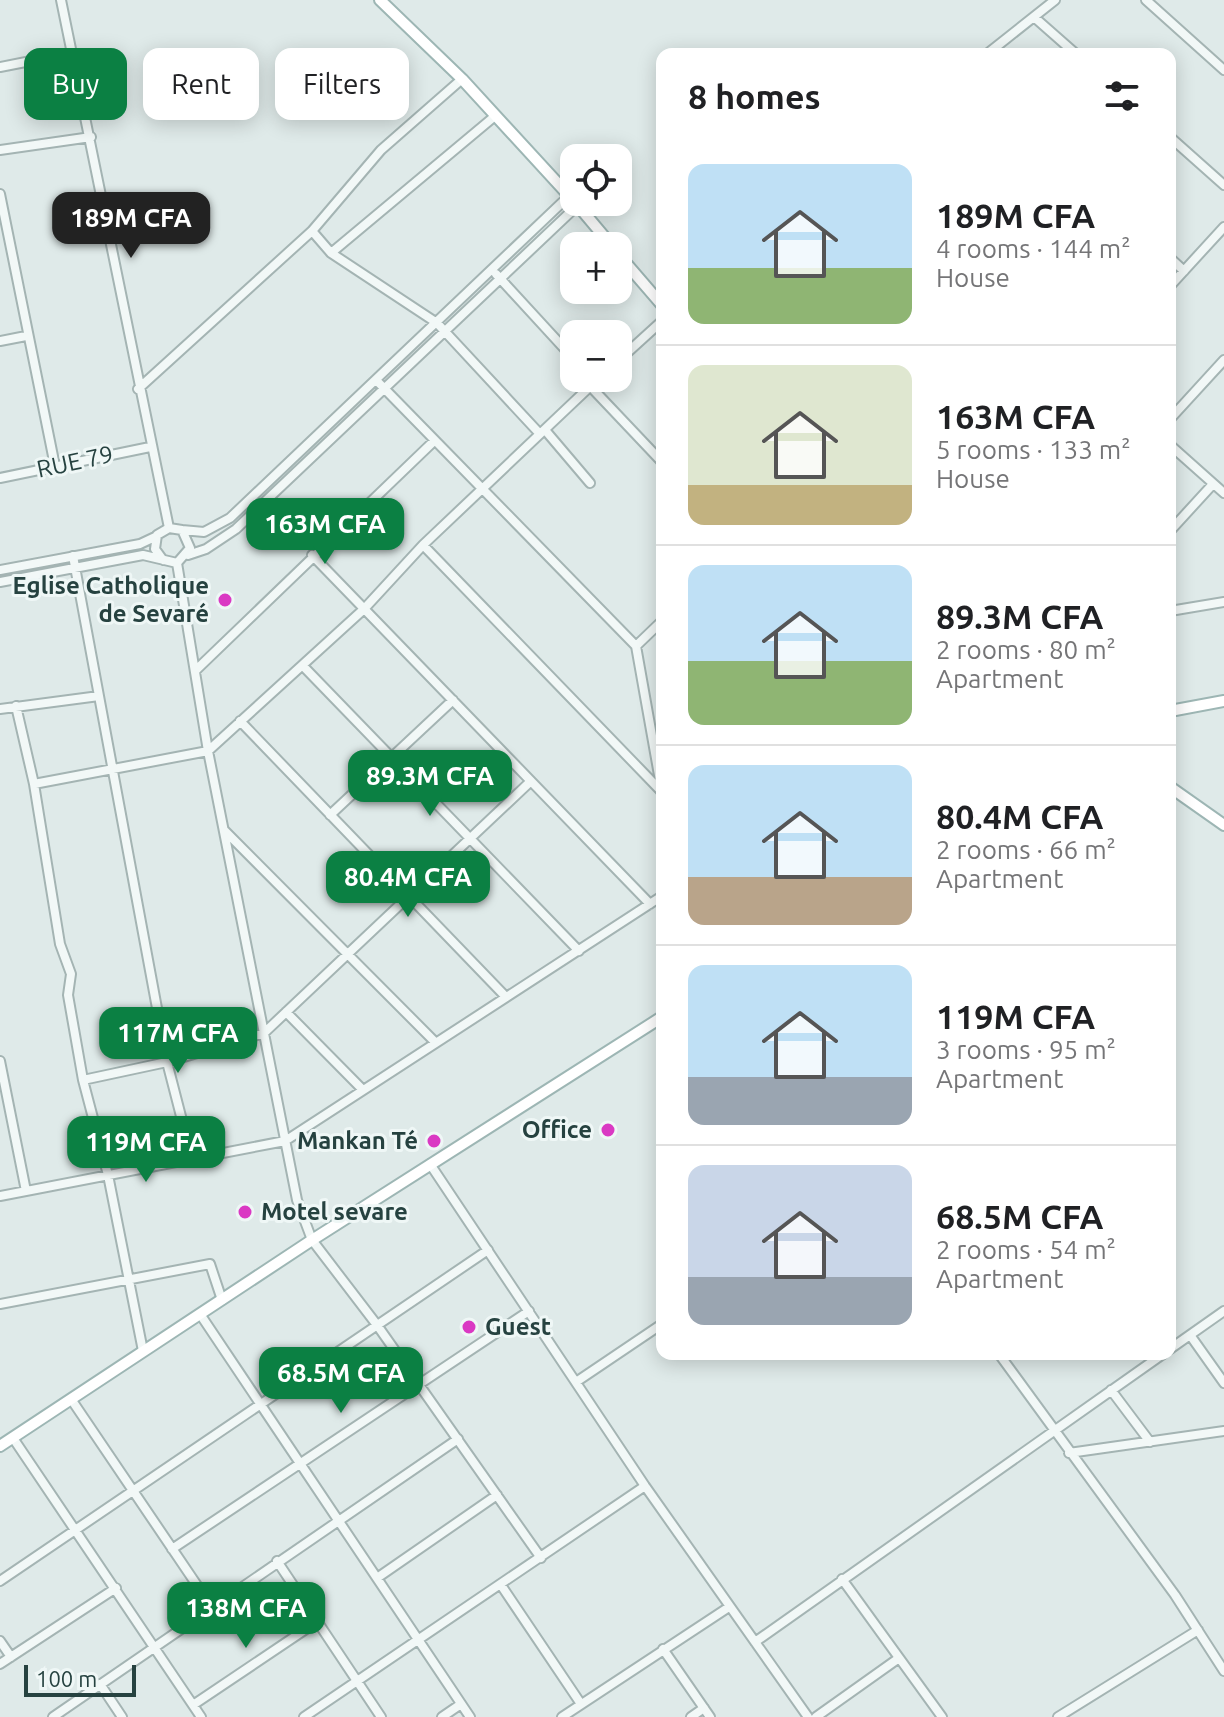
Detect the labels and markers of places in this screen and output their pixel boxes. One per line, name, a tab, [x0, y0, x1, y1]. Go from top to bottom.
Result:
pin: 189M CFA	[48, 192, 214, 260]
pin: 163M CFA	[242, 498, 408, 566]
place label: Eglise Catholique de Sevaré	[13, 572, 209, 627]
marker: Eglise Catholique de Sevaré	[216, 591, 234, 609]
pin: 89.3M CFA	[338, 750, 522, 818]
pin: 80.4M CFA	[316, 851, 500, 919]
pin: 117M CFA	[95, 1007, 261, 1075]
pin: 119M CFA	[63, 1116, 229, 1184]
place label: Office	[522, 1116, 592, 1143]
marker: Office	[599, 1121, 617, 1139]
place label: Mankan Té	[297, 1127, 418, 1154]
marker: Mankan Té	[425, 1132, 443, 1150]
place label: Motel sevare	[261, 1198, 408, 1225]
marker: Motel sevare	[236, 1203, 254, 1221]
place label: Guest	[485, 1313, 551, 1340]
marker: Guest	[460, 1318, 478, 1336]
pin: 68.5M CFA	[249, 1347, 433, 1415]
pin: 138M CFA	[163, 1582, 329, 1650]

